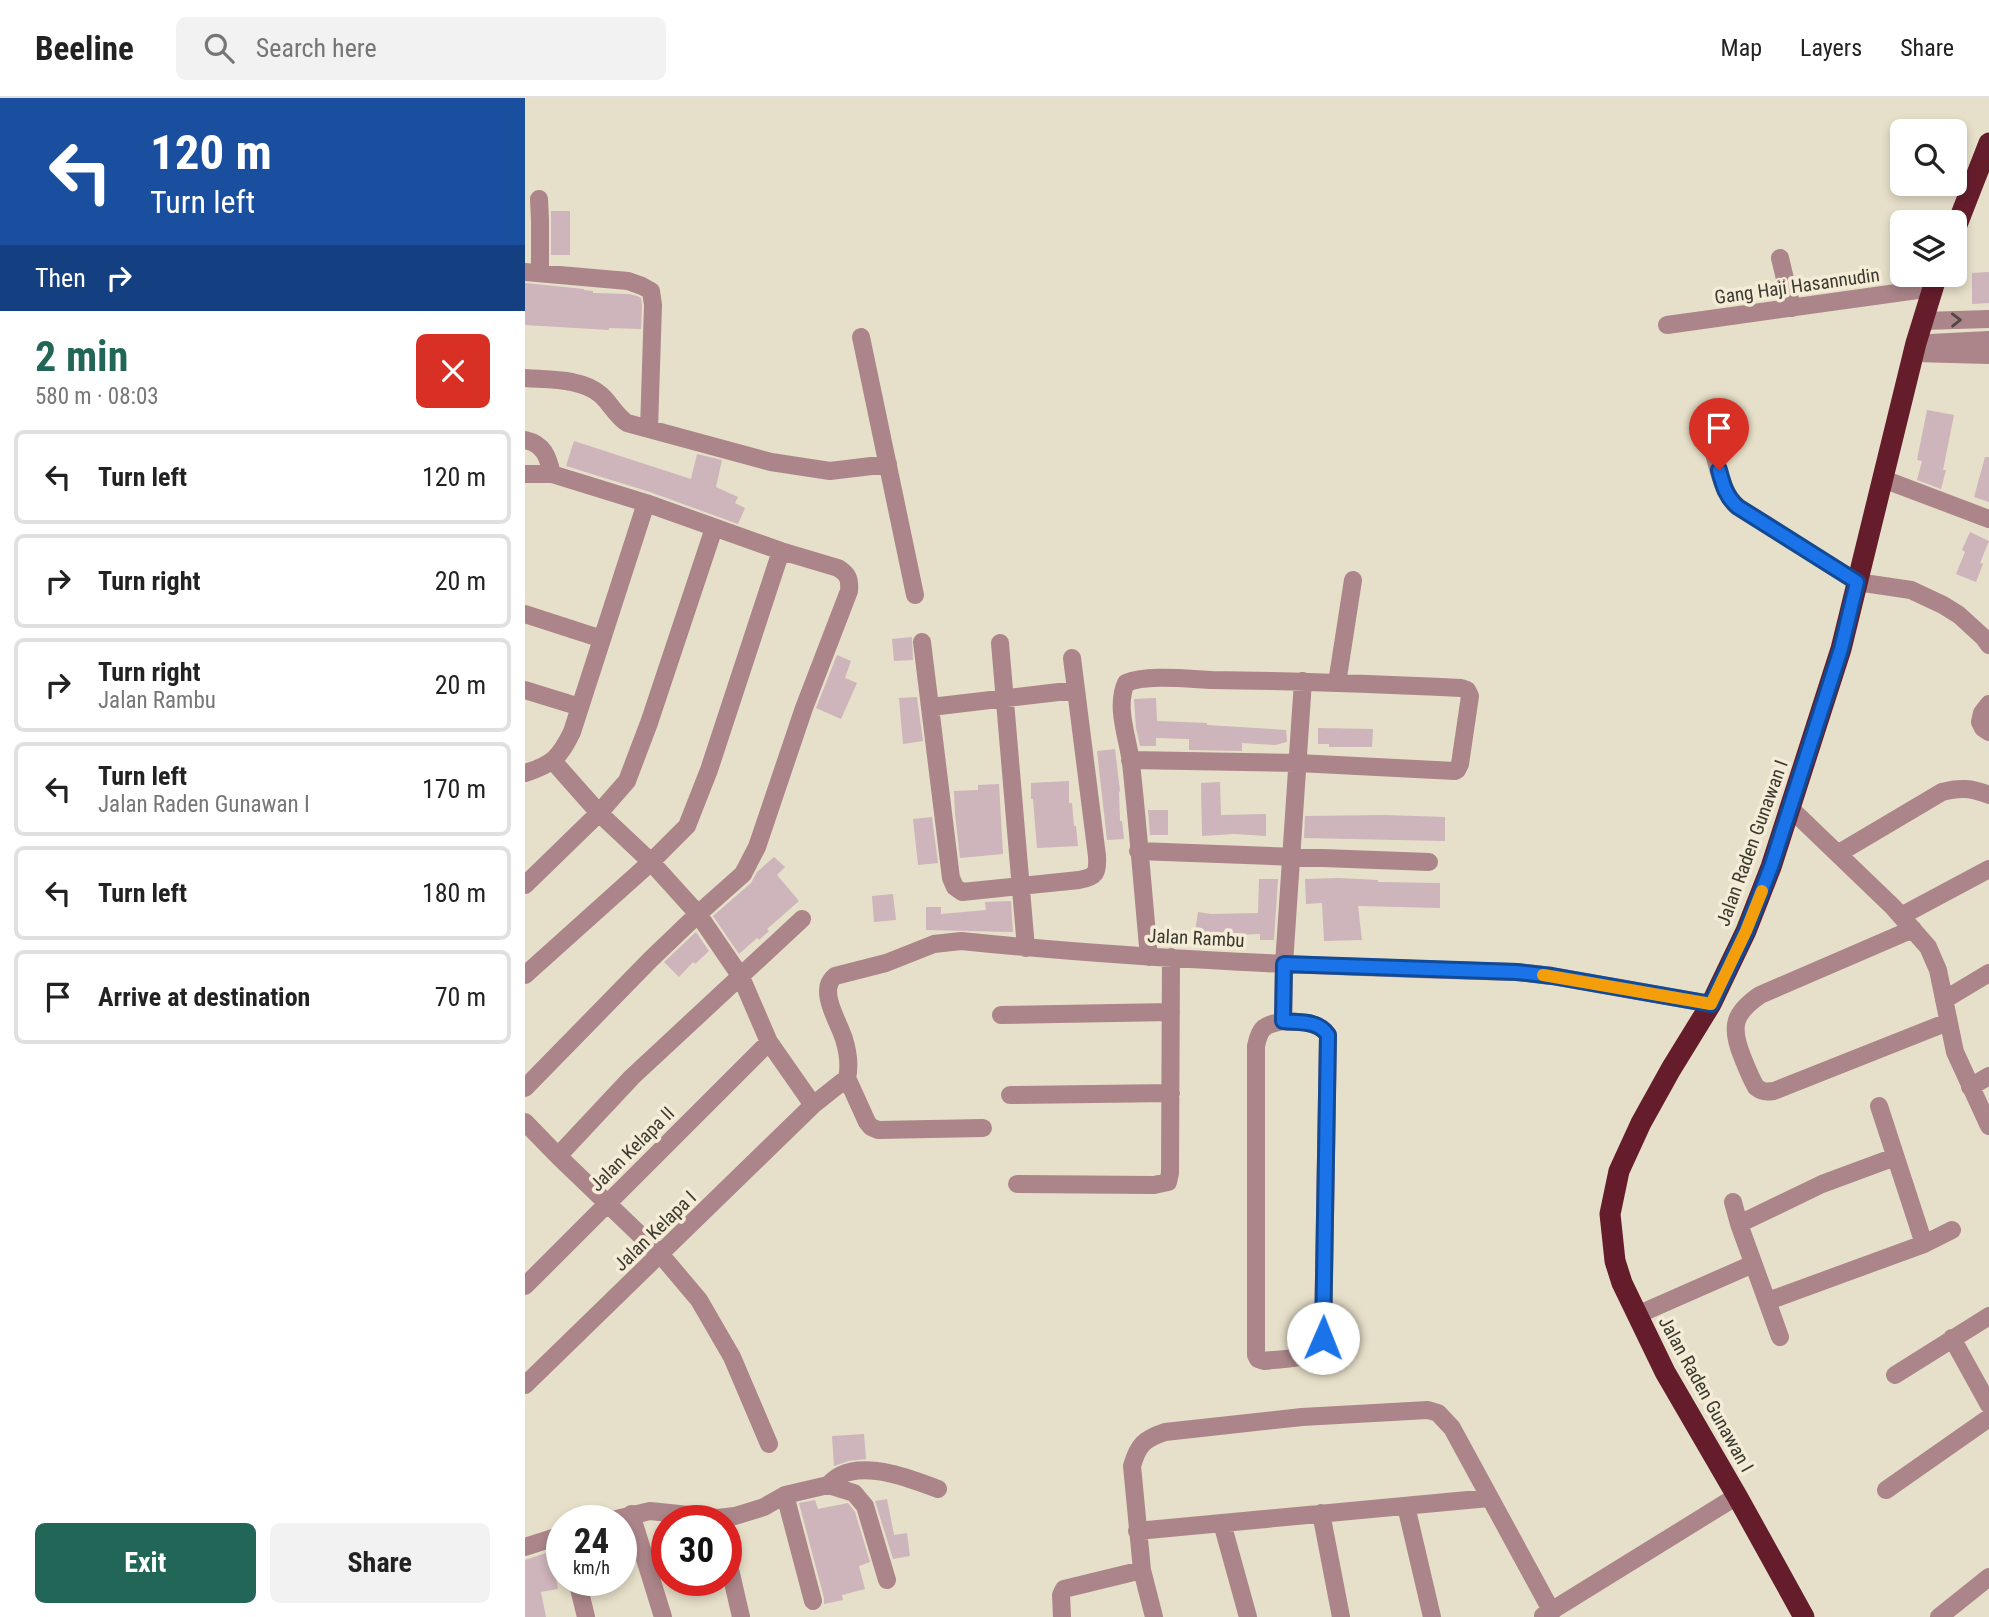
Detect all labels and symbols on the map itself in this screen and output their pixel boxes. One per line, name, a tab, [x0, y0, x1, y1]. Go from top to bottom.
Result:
street label: Gang Haji Hasannudin	[1713, 263, 1881, 309]
one-way arrow	[1951, 312, 1962, 328]
pin	[1689, 398, 1749, 470]
street label: Jalan Raden Gunawan I	[1711, 757, 1793, 929]
street label: Jalan Rambu	[1147, 924, 1245, 952]
street label: Jalan Kelapa II	[585, 1102, 679, 1196]
street label: Jalan Kelapa I	[609, 1186, 701, 1276]
position arrow	[1286, 1301, 1360, 1375]
street label: Jalan Raden Gunawan I	[1654, 1312, 1758, 1476]
speed limit sign: 30	[651, 1505, 742, 1596]

